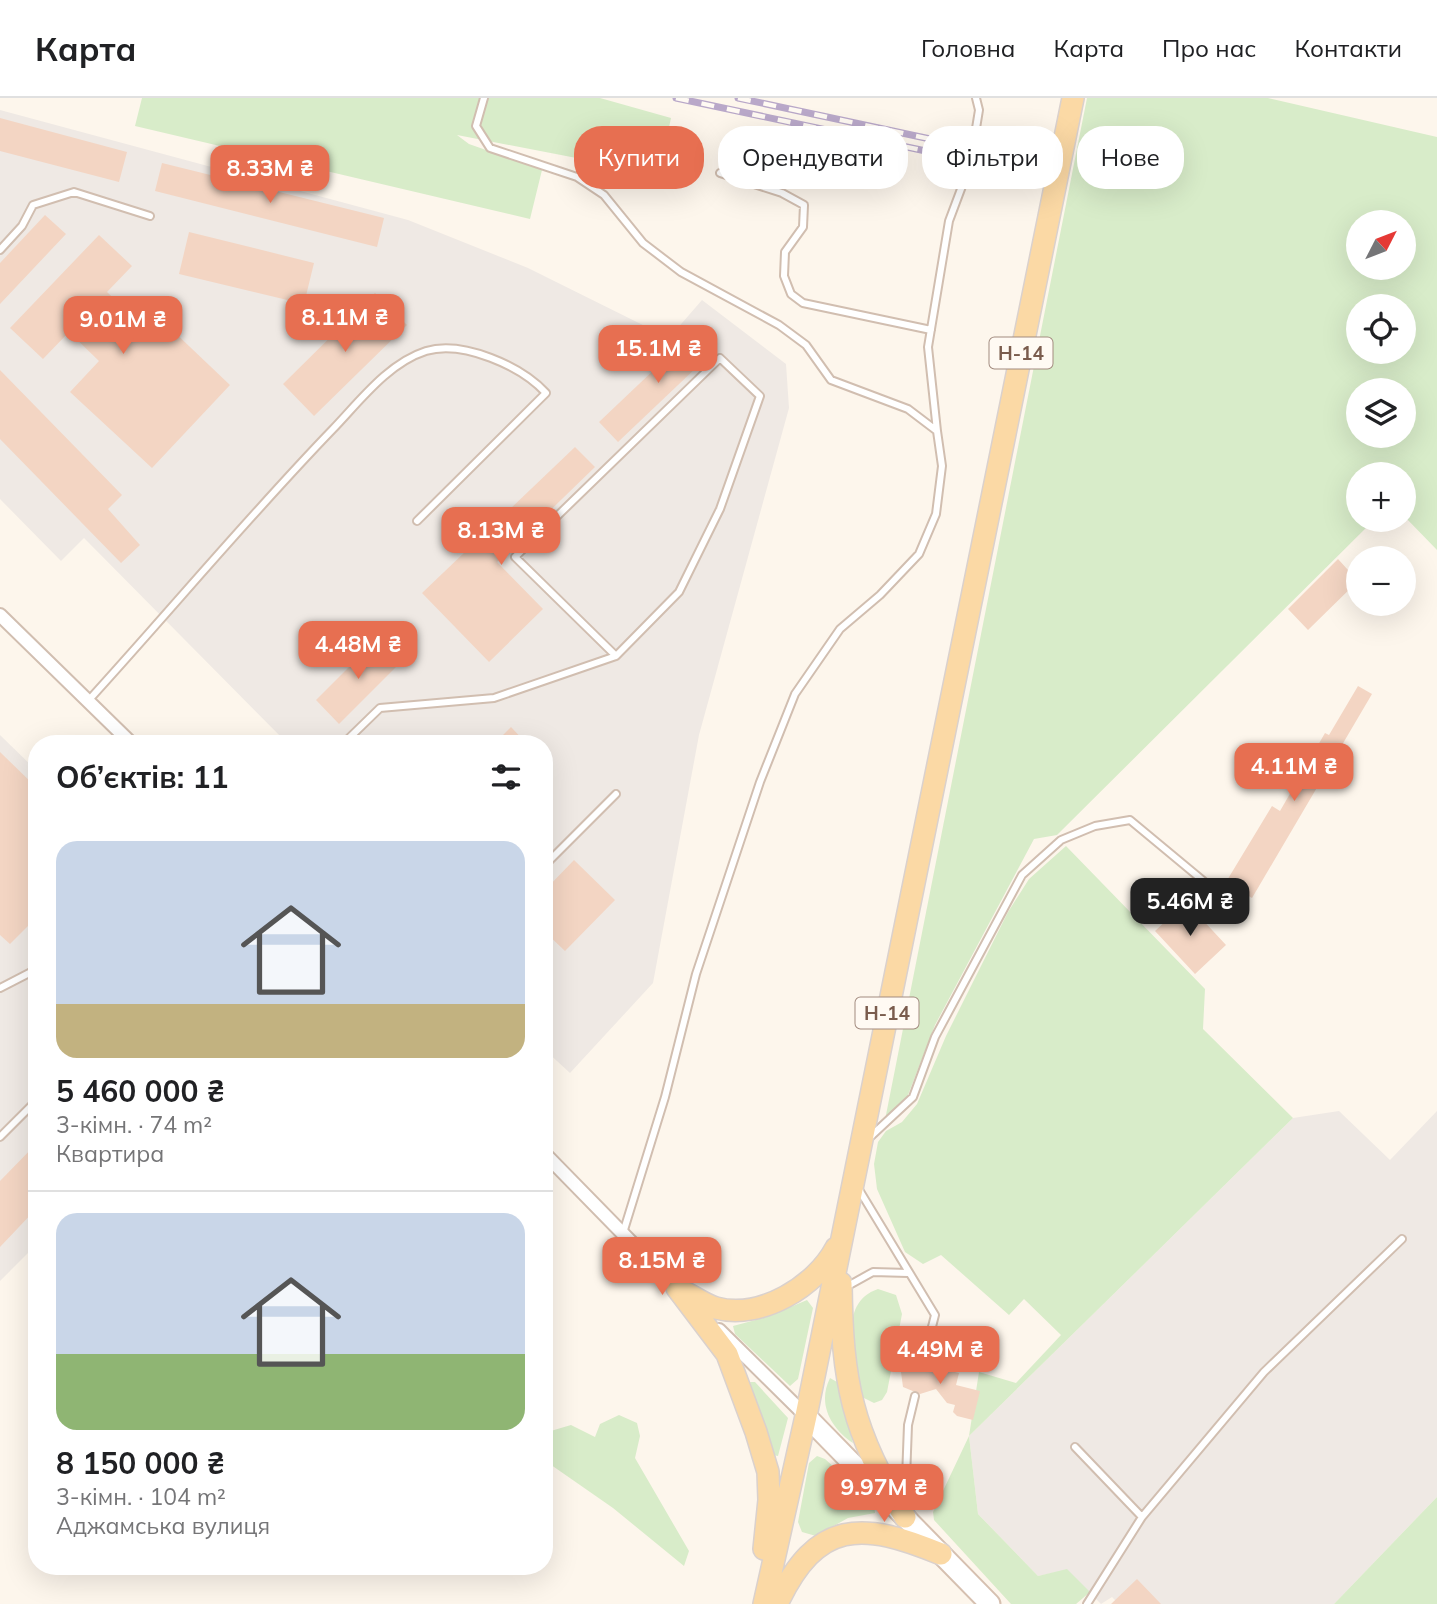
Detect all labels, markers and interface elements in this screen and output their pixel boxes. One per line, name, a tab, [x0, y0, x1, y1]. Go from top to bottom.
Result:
text: Карта	[35, 28, 137, 69]
text: Головна	[921, 33, 1015, 63]
text: Карта	[1053, 33, 1124, 63]
text: Про нас	[1162, 33, 1256, 63]
text: Контакти	[1294, 33, 1402, 63]
chip: Купити	[574, 126, 704, 189]
chip: Орендувати	[718, 126, 908, 189]
chip: Фільтри	[922, 126, 1063, 189]
chip: Нове	[1077, 126, 1184, 189]
pin: 8.33M ₴	[205, 146, 335, 205]
text: 8.33M ₴	[226, 153, 314, 182]
north arrow	[1346, 210, 1416, 280]
map controls	[1346, 210, 1416, 616]
pin: 8.11M ₴	[280, 294, 410, 354]
button: locate	[1346, 294, 1416, 364]
pin: 9.01M ₴	[58, 296, 188, 356]
text: 8.11M ₴	[301, 302, 389, 331]
text: 9.01M ₴	[79, 304, 167, 333]
pin: 15.1M ₴	[593, 326, 723, 385]
text: 15.1M ₴	[614, 333, 702, 362]
road number: Н-14	[990, 338, 1052, 368]
button: layers	[1346, 378, 1416, 448]
button: +	[1346, 462, 1416, 532]
pin: 8.13M ₴	[436, 508, 566, 567]
text: 8.13M ₴	[457, 515, 545, 544]
button: −	[1346, 546, 1416, 616]
pin: 4.48M ₴	[293, 622, 423, 681]
text: 4.48M ₴	[314, 629, 402, 658]
pin: 4.11M ₴	[1229, 744, 1359, 803]
text: 4.11M ₴	[1250, 751, 1338, 780]
text: Об’єктів: 11	[56, 758, 228, 796]
icon: filters	[487, 758, 525, 796]
pin: 5.46M ₴	[1125, 878, 1255, 938]
text: 5.46M ₴	[1146, 886, 1234, 915]
icon: home	[228, 887, 354, 1013]
road number: Н-14	[856, 998, 918, 1029]
text: 5 460 000 ₴	[56, 1072, 225, 1110]
text: 3-кімн. · 74 m²	[56, 1110, 212, 1139]
text: Квартира	[56, 1139, 164, 1168]
pin: 8.15M ₴	[597, 1238, 727, 1297]
text: 8.15M ₴	[618, 1245, 706, 1274]
icon: home	[228, 1259, 354, 1385]
pin: 4.49M ₴	[875, 1326, 1005, 1386]
text: 4.49M ₴	[896, 1334, 984, 1363]
text: 8 150 000 ₴	[56, 1444, 225, 1482]
pin: 9.97M ₴	[819, 1464, 949, 1524]
text: 9.97M ₴	[840, 1472, 928, 1501]
text: 3-кімн. · 104 m²	[56, 1482, 226, 1511]
text: Аджамська вулиця	[56, 1511, 270, 1540]

